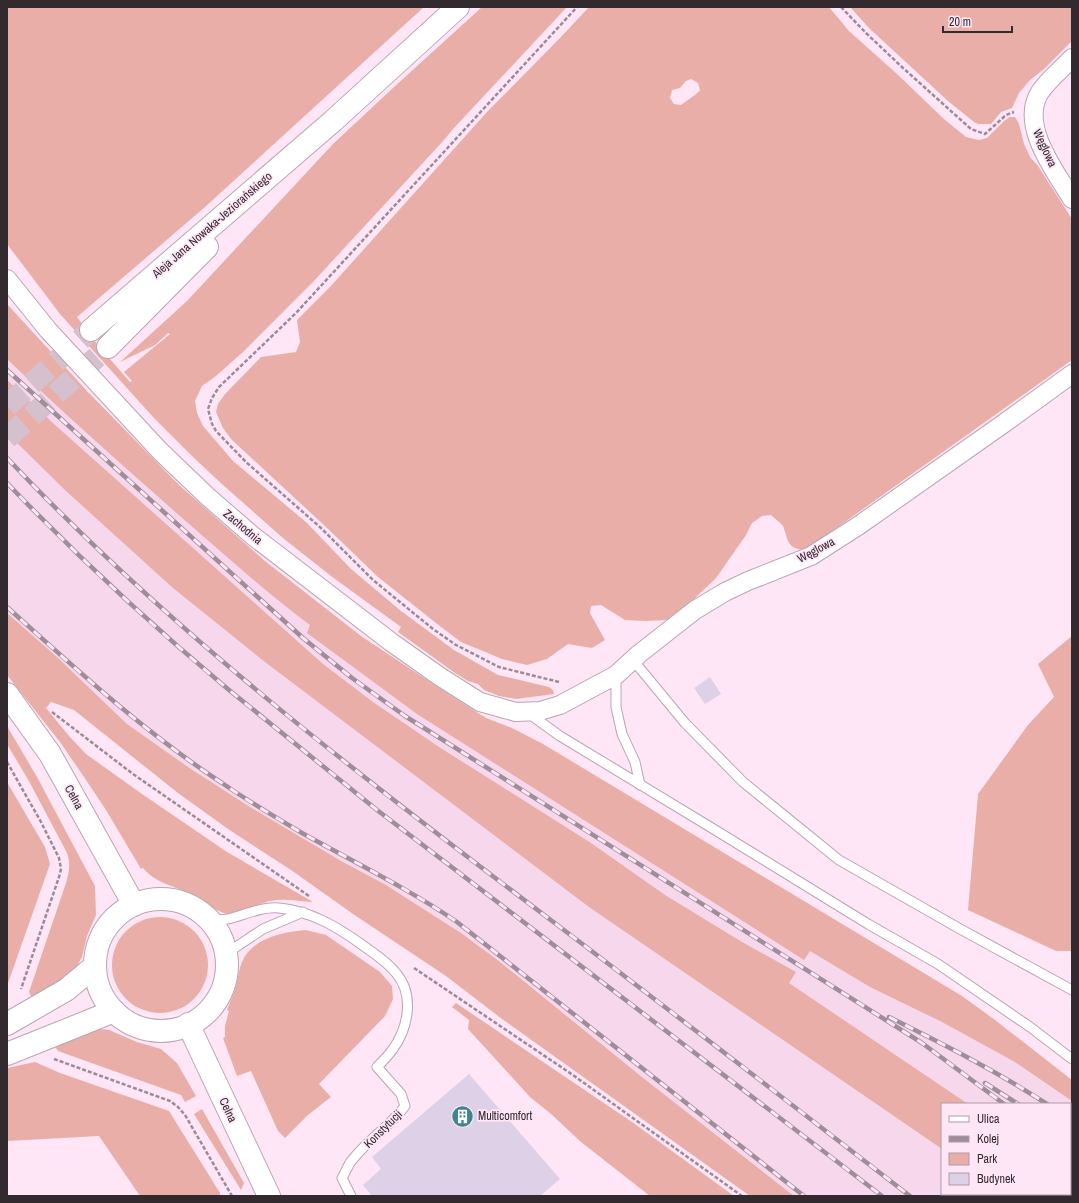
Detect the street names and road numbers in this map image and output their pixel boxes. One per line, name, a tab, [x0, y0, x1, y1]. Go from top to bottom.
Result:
street label: Węglowa	[1029, 126, 1061, 170]
street label: Aleja Jana Nowaka-Jeziorańskiego	[148, 168, 275, 282]
street label: Zachodnia	[220, 506, 266, 548]
street label: Węglowa	[794, 533, 838, 567]
street label: Celna	[61, 782, 87, 813]
street label: Celna	[215, 1095, 241, 1126]
street label: Konstytucji	[360, 1106, 406, 1152]

